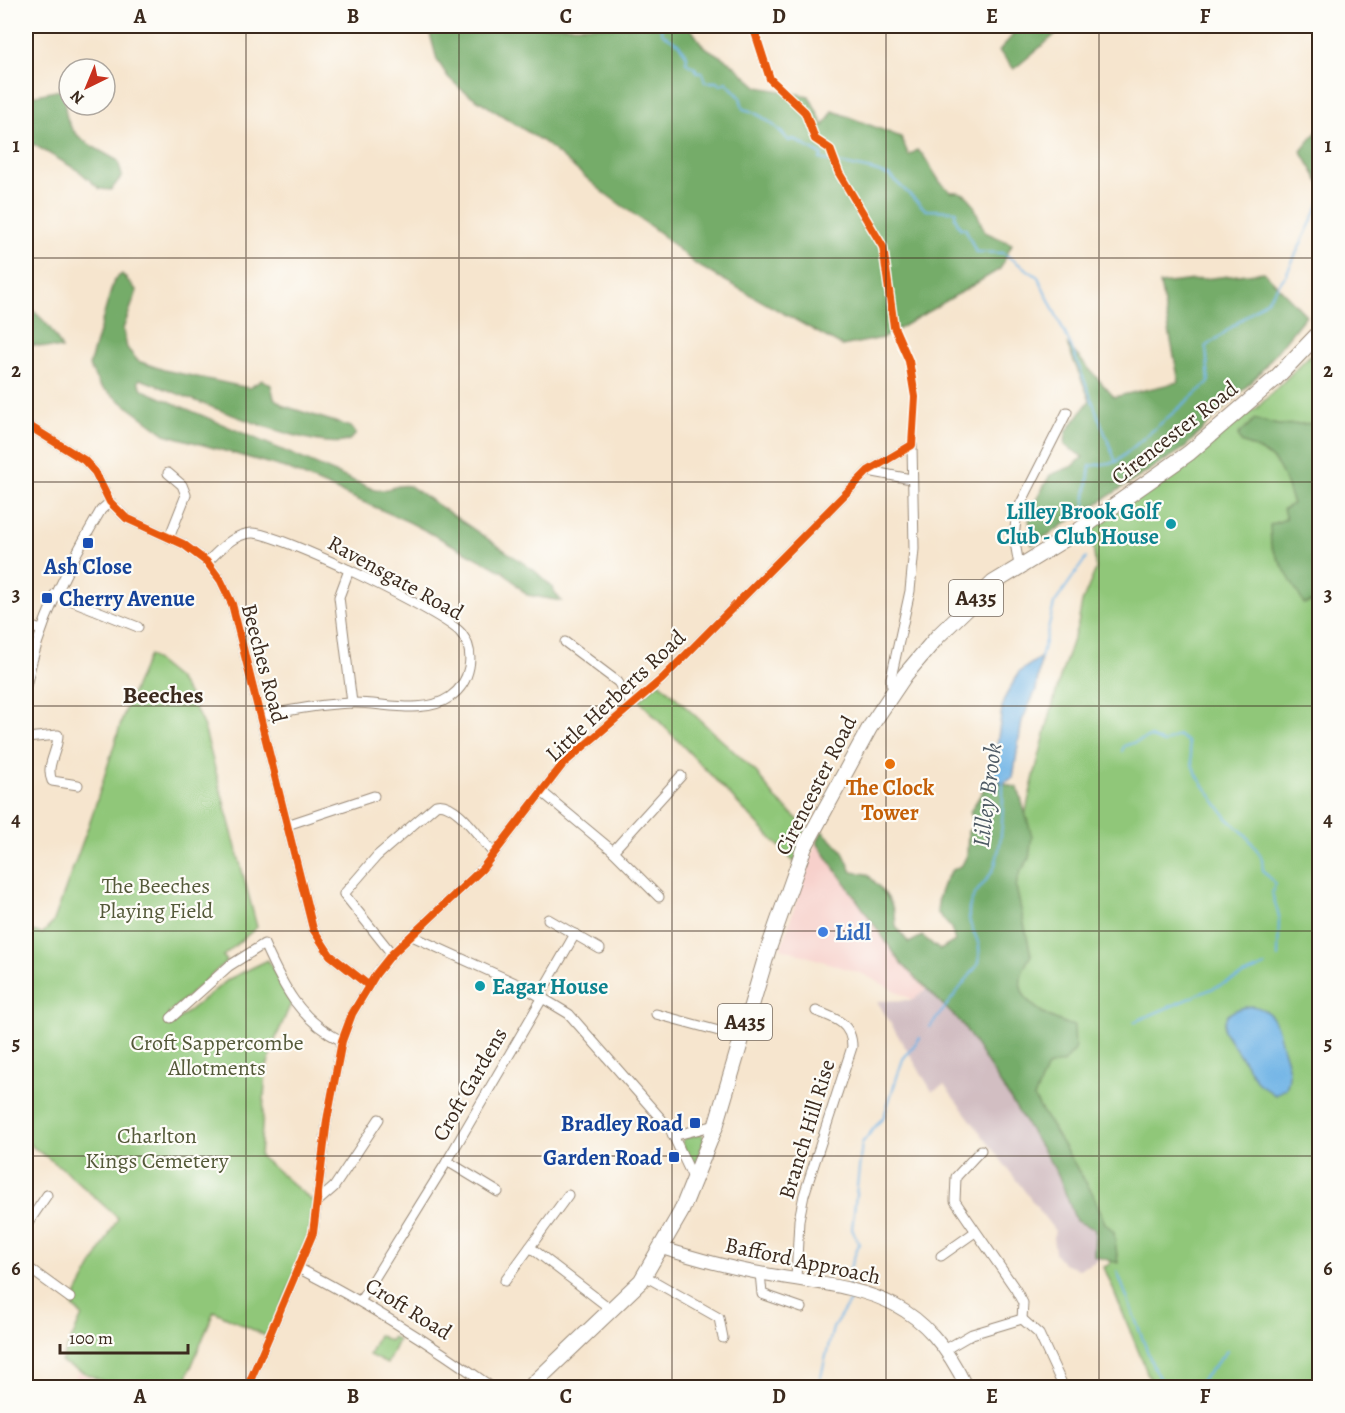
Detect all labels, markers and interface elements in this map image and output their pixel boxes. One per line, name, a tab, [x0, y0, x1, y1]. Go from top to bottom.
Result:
text: A	[133, 3, 147, 30]
text: B	[347, 3, 359, 30]
text: C	[560, 3, 572, 30]
text: D	[772, 3, 786, 30]
text: E	[986, 3, 998, 30]
text: F	[1200, 3, 1211, 30]
north arrow	[57, 57, 117, 117]
text: N	[65, 85, 89, 109]
text: 1	[12, 132, 20, 159]
text: 1	[1324, 132, 1332, 159]
text: 2	[11, 357, 21, 384]
text: 2	[1323, 357, 1333, 384]
street label: Cirencester Road	[1105, 374, 1244, 492]
place label: Lilley Brook Golf Club - Club House	[997, 497, 1162, 552]
marker: Lilley Brook Golf Club - Club House	[1164, 517, 1178, 531]
street label: Ravensgate Road	[322, 528, 469, 628]
marker: Ash Close	[81, 536, 95, 550]
place label: Ash Close	[43, 552, 132, 582]
road number: A435	[949, 580, 1003, 616]
text: 3	[12, 581, 20, 608]
text: 3	[1324, 581, 1332, 608]
place label: Cherry Avenue	[59, 584, 195, 614]
marker: Cherry Avenue	[40, 591, 54, 605]
street label: Beeches Road	[234, 600, 294, 727]
street label: Little Herberts Road	[539, 623, 692, 769]
district label: Beeches	[122, 679, 204, 711]
street label: Cirencester Road	[768, 710, 864, 860]
water label: Lilley Brook	[965, 741, 1009, 849]
marker: The Clock Tower	[883, 757, 897, 771]
place label: The Clock Tower	[846, 773, 935, 828]
text: 4	[11, 806, 21, 833]
text: 4	[1323, 806, 1333, 833]
park label: The Beeches Playing Field	[99, 871, 214, 926]
place label: Lidl	[835, 918, 871, 948]
marker: Lidl	[816, 925, 830, 939]
place label: Eagar House	[492, 972, 608, 1002]
marker: Eagar House	[473, 979, 487, 993]
road number: A435	[718, 1004, 772, 1040]
street label: Croft Gardens	[425, 1022, 515, 1147]
park label: Croft Sappercombe Allotments	[130, 1028, 304, 1083]
text: 5	[12, 1030, 20, 1057]
text: 5	[1324, 1030, 1332, 1057]
street label: Branch Hill Rise	[771, 1056, 842, 1203]
place label: Bradley Road	[561, 1109, 683, 1139]
marker: Bradley Road	[688, 1116, 702, 1130]
park label: Charlton Kings Cemetery	[85, 1121, 229, 1176]
place label: Garden Road	[543, 1143, 662, 1173]
marker: Garden Road	[667, 1150, 681, 1164]
street label: Bafford Approach	[722, 1230, 884, 1292]
text: 6	[11, 1255, 21, 1282]
text: 6	[1323, 1255, 1333, 1282]
street label: Croft Road	[359, 1270, 458, 1347]
scale bar	[60, 1317, 188, 1355]
text: 100 m	[69, 1326, 113, 1350]
text: A	[133, 1383, 147, 1410]
text: B	[347, 1383, 359, 1410]
text: C	[560, 1383, 572, 1410]
text: D	[772, 1383, 786, 1410]
text: E	[986, 1383, 998, 1410]
text: F	[1200, 1383, 1211, 1410]

